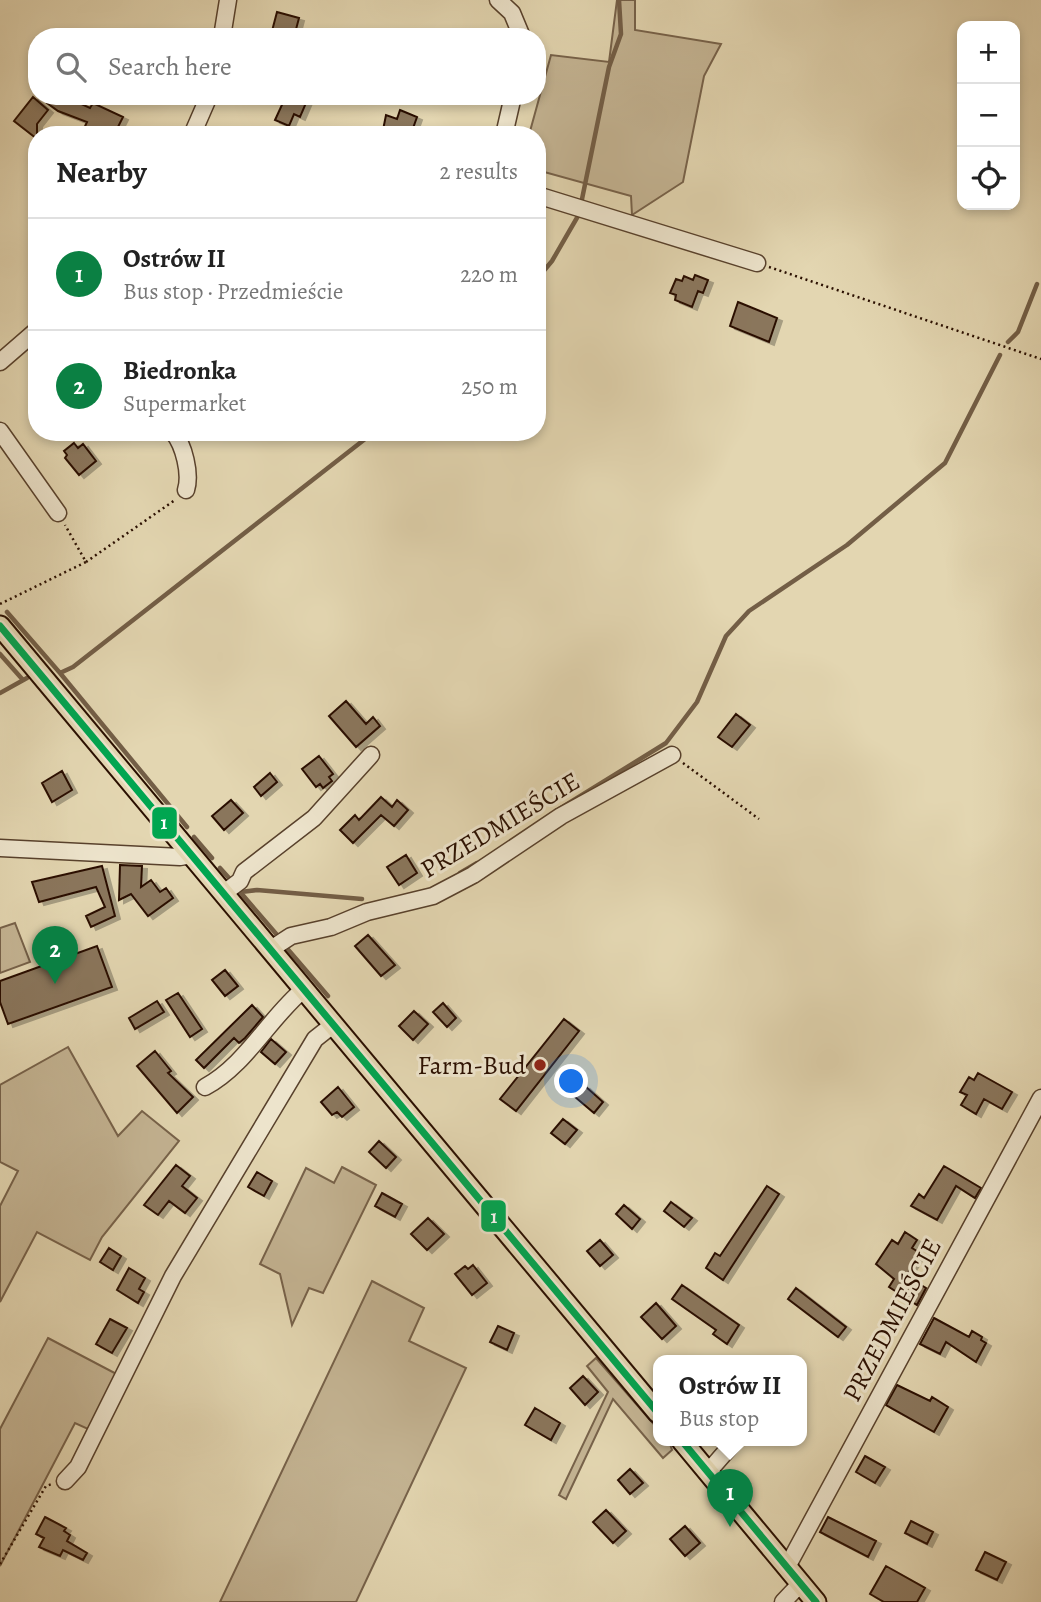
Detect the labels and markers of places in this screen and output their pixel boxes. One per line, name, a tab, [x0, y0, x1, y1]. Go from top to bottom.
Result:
pin: 2	[32, 926, 78, 984]
place label: Farm-Bud	[417, 1048, 526, 1083]
marker: Farm-Bud	[532, 1057, 548, 1073]
pin: 1	[707, 1469, 753, 1527]

